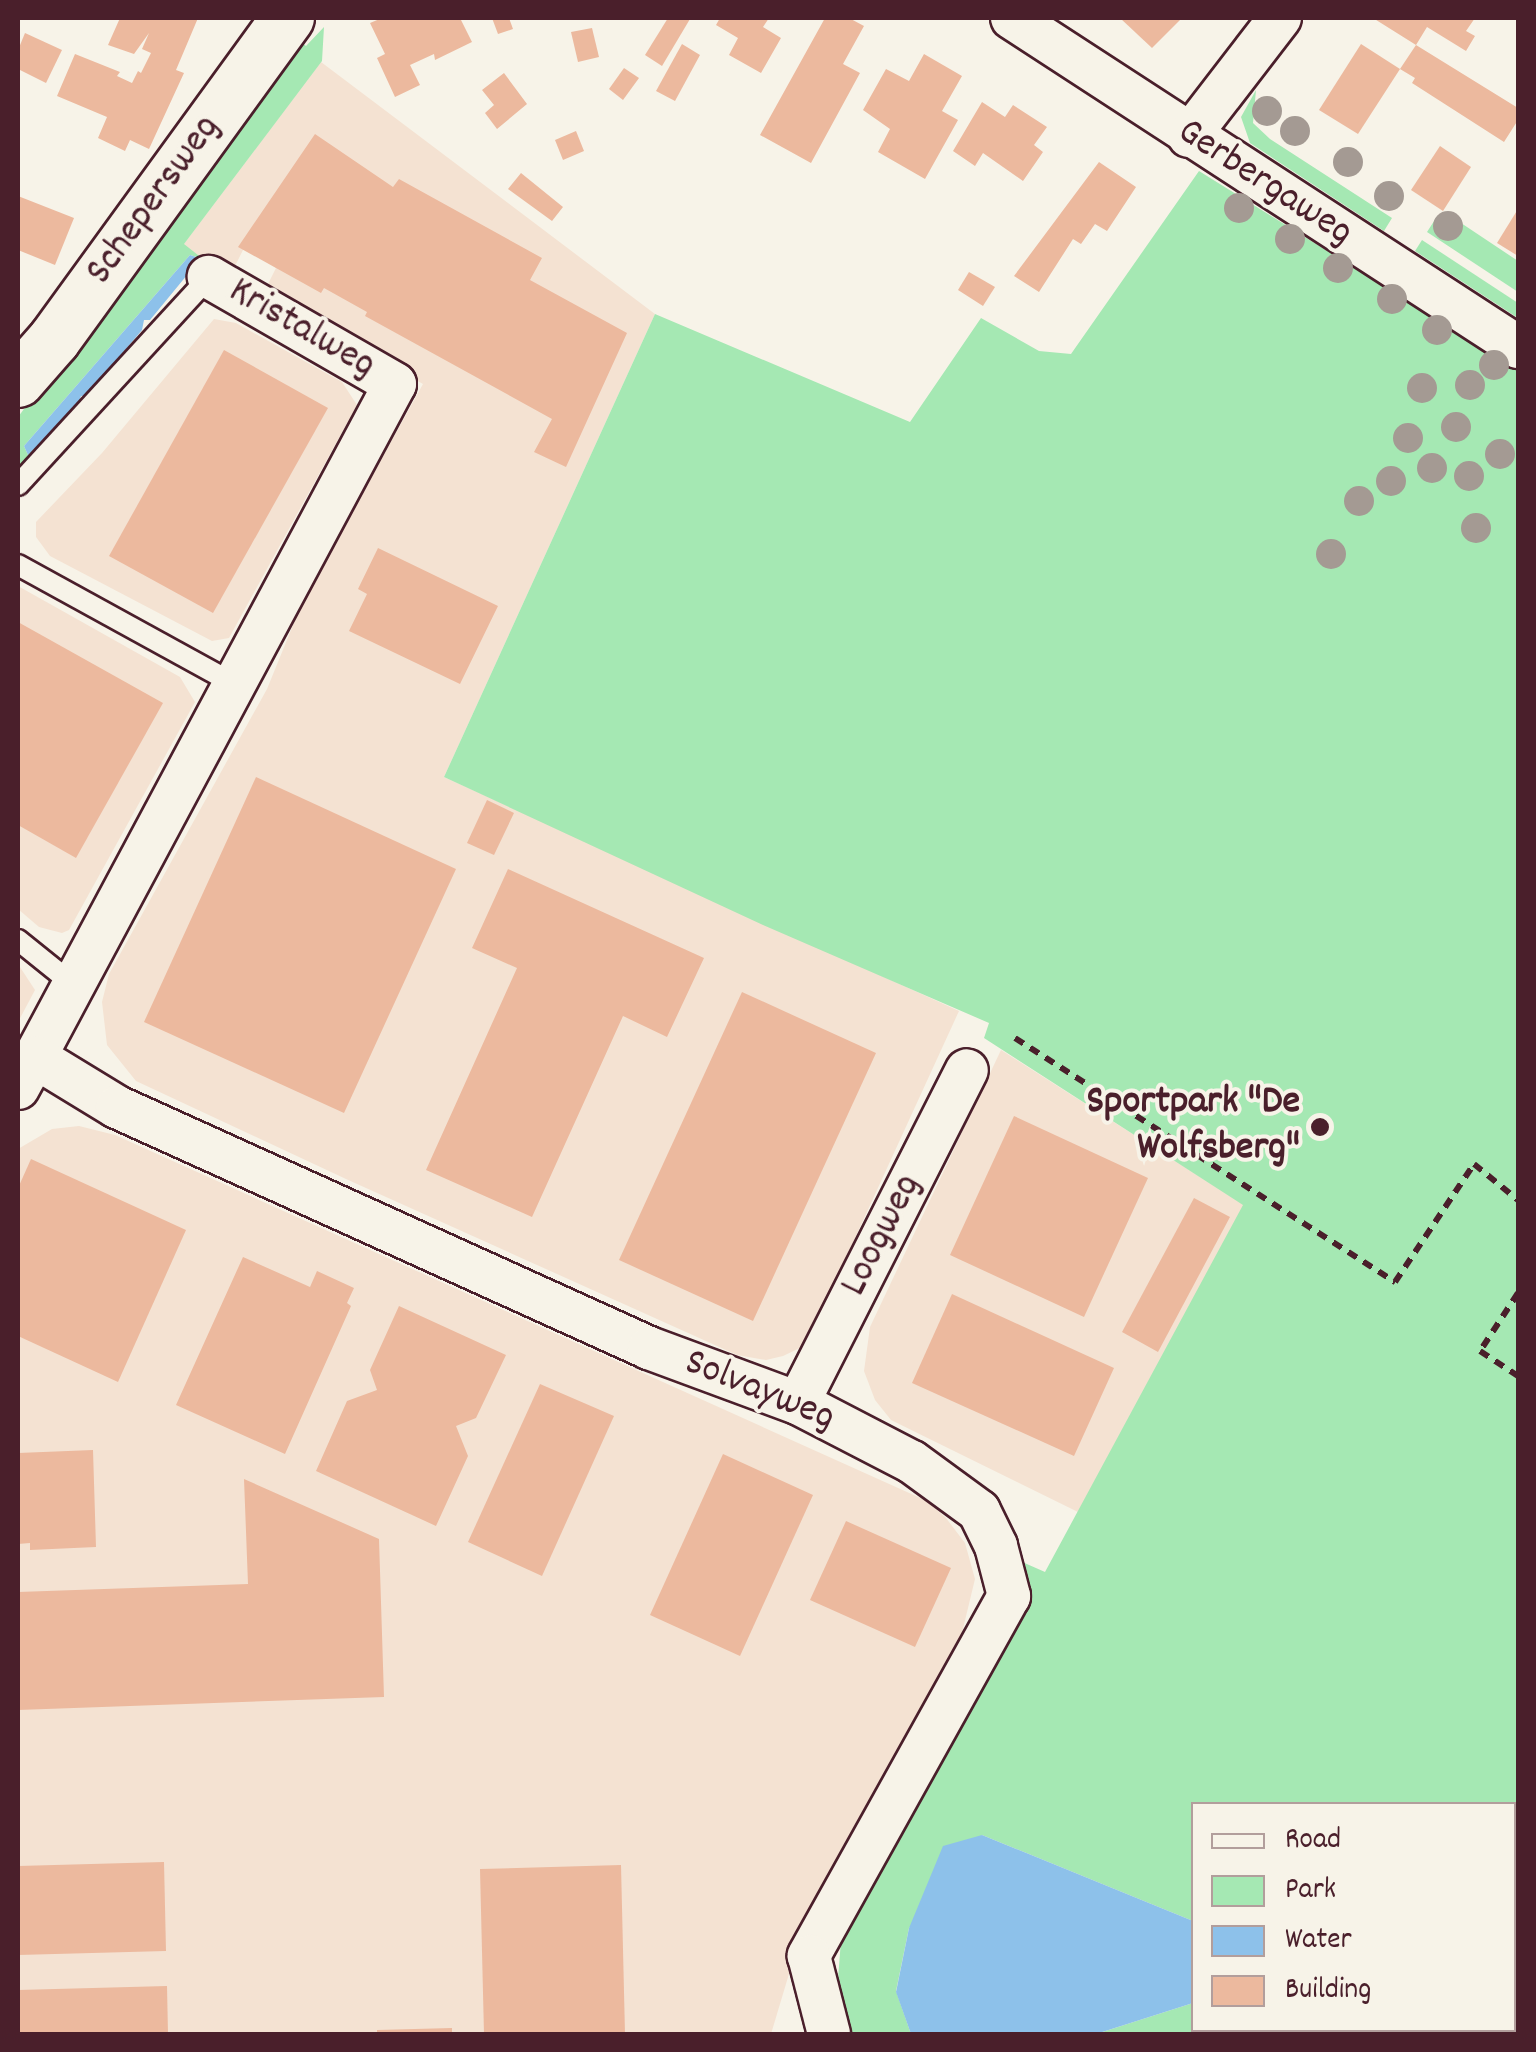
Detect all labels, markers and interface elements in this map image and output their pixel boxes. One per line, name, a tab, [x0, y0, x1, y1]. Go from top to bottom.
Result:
street label: Schepersweg	[77, 107, 233, 295]
street label: Gerbergaweg	[1167, 110, 1361, 258]
street label: Kristalweg	[219, 269, 383, 391]
place label: Sportpark "De Wolfsberg"	[1086, 1080, 1300, 1174]
marker: Sportpark "De Wolfsberg"	[1309, 1116, 1331, 1138]
street label: Loogweg	[832, 1167, 934, 1305]
street label: Solvayweg	[677, 1340, 841, 1444]
legend	[1191, 1802, 1516, 2032]
text: Road	[1285, 1820, 1341, 1863]
text: Park	[1285, 1870, 1336, 1913]
text: Water	[1285, 1920, 1352, 1963]
text: Building	[1285, 1970, 1371, 2013]

